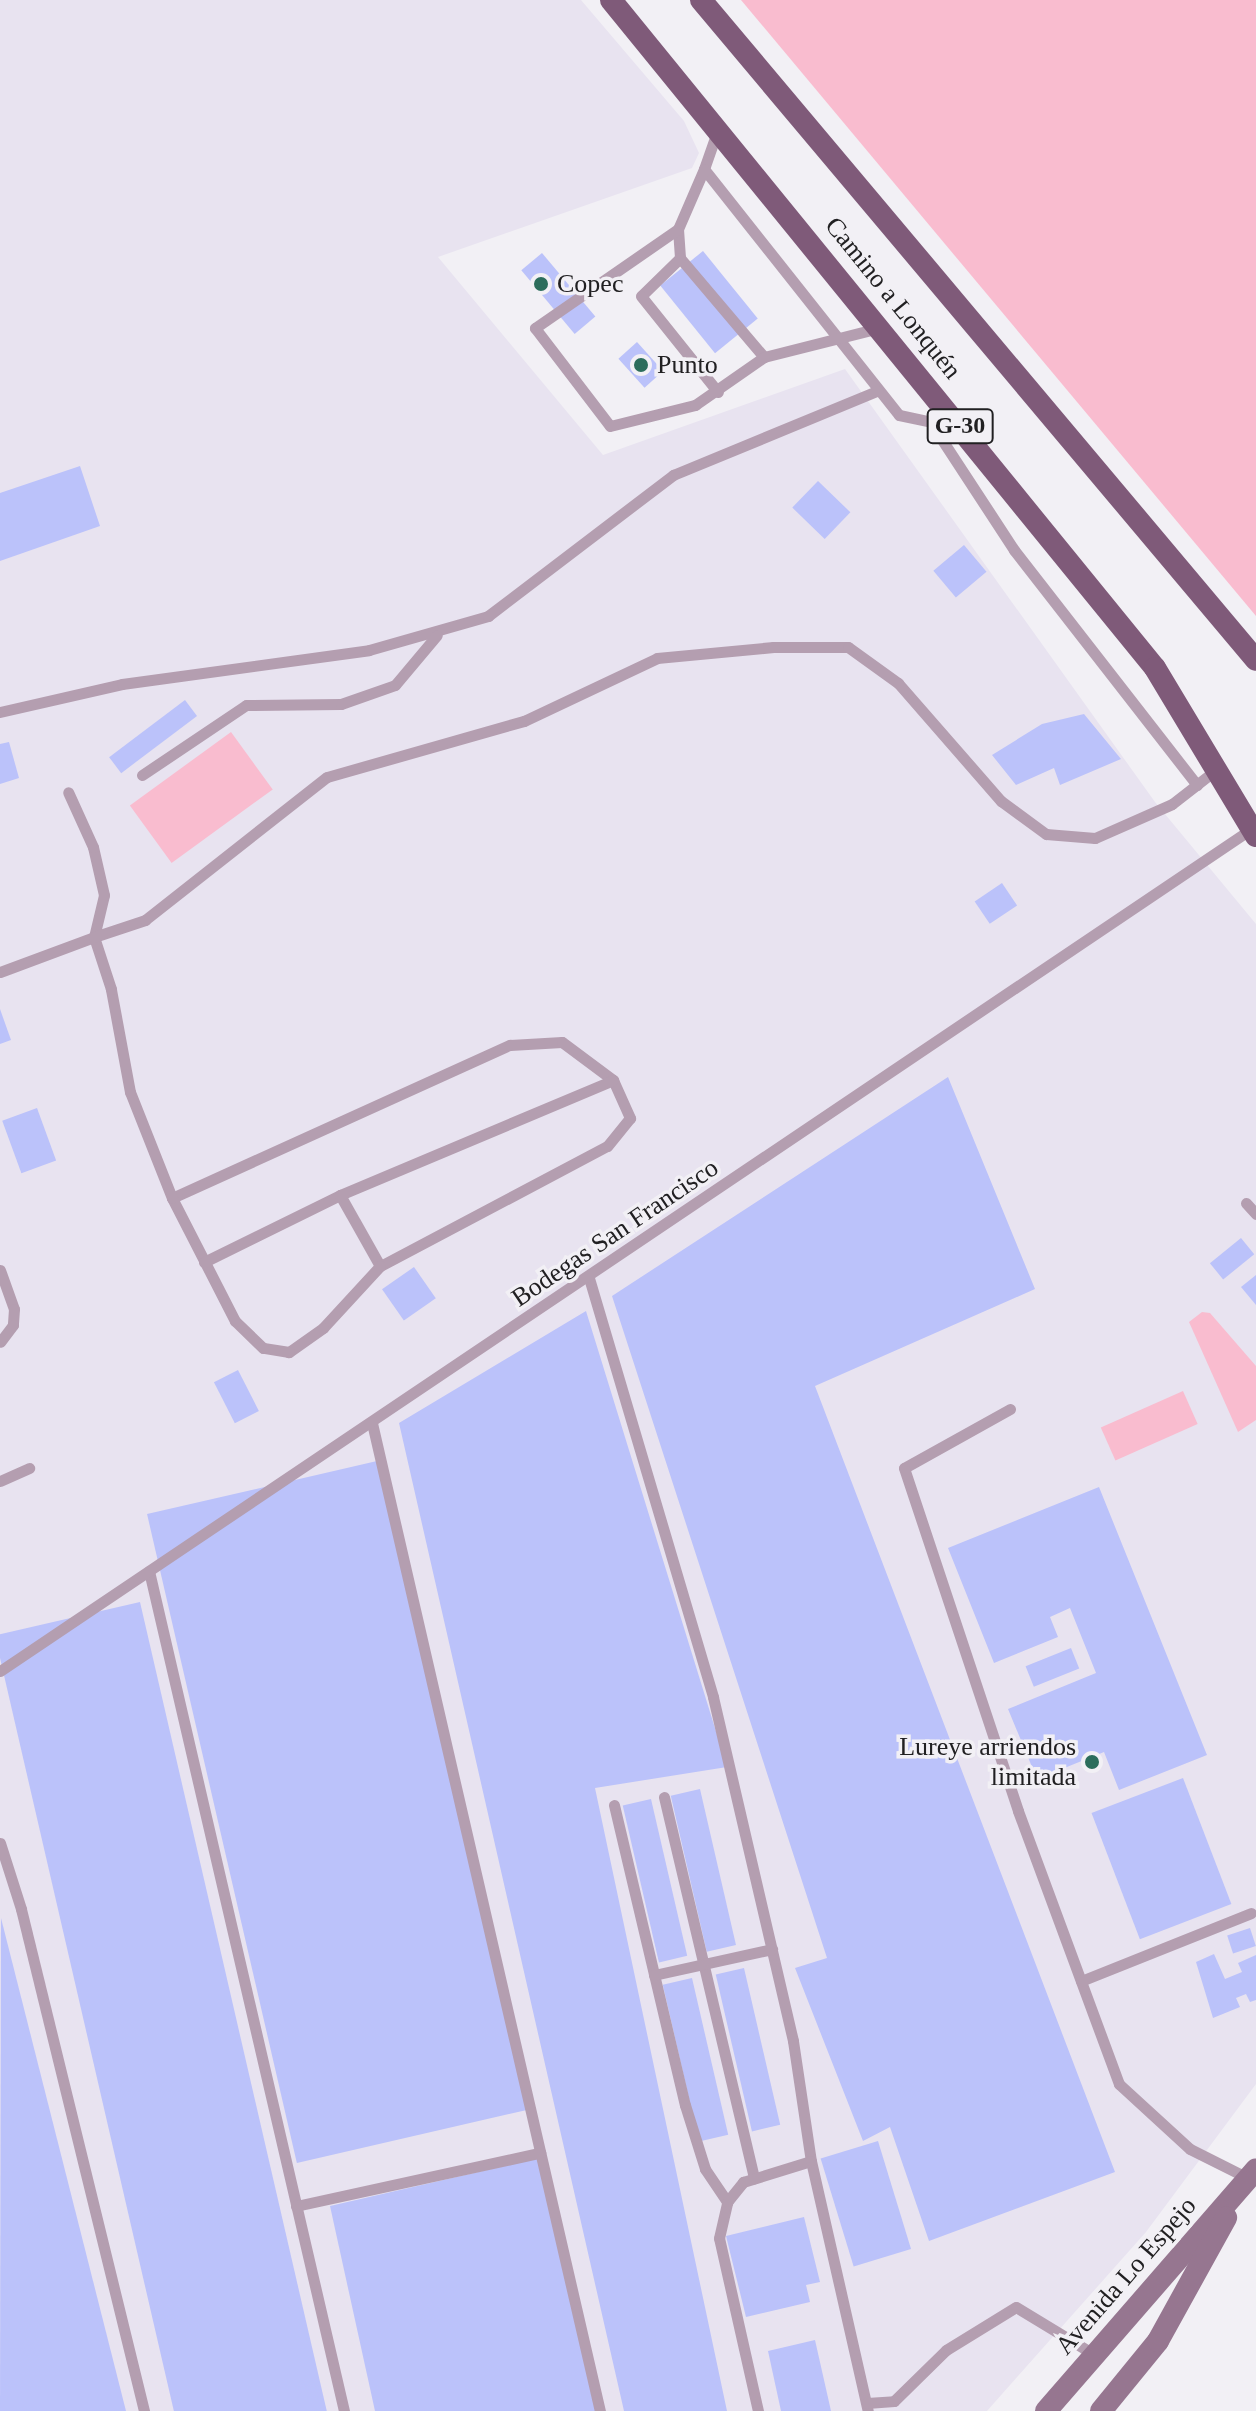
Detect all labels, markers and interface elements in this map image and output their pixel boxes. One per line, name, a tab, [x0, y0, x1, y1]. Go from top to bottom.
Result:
street label: Camino a Lonquén	[818, 211, 968, 385]
place label: Copec	[557, 268, 623, 300]
marker: Copec	[532, 275, 550, 293]
place label: Punto	[657, 349, 718, 381]
marker: Punto	[632, 356, 650, 374]
road number: G-30	[926, 406, 994, 446]
street label: Bodegas San Francisco	[506, 1152, 724, 1314]
place label: Lureye arriendos limitada	[899, 1731, 1076, 1792]
marker: Lureye arriendos limitada	[1083, 1753, 1101, 1771]
street label: Avenida Lo Espejo	[1049, 2191, 1203, 2361]

